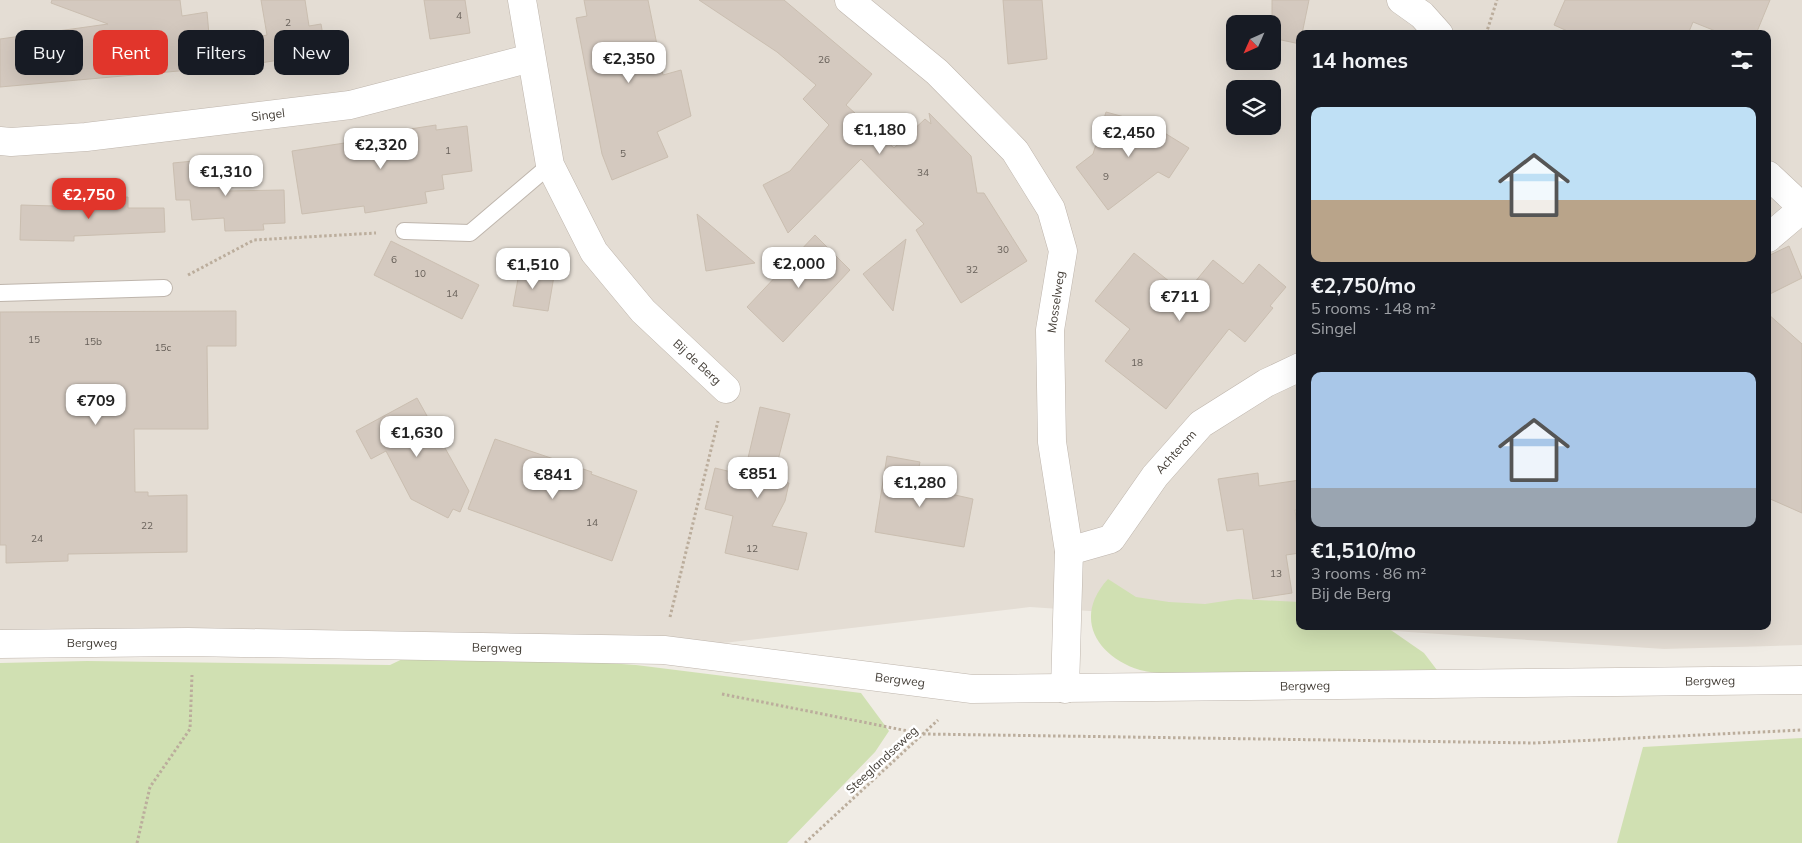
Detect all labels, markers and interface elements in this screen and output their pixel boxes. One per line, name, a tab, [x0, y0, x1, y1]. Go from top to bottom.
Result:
house number: 4	[456, 9, 462, 22]
north arrow	[1226, 15, 1281, 70]
map controls	[1226, 15, 1281, 135]
house number: 2	[285, 16, 291, 29]
chip: Buy	[15, 30, 83, 75]
chip: Rent	[93, 30, 168, 75]
chip: Filters	[178, 30, 264, 75]
chip: New	[274, 30, 349, 75]
pin: €2,350	[588, 42, 670, 84]
icon: filters	[1728, 46, 1756, 74]
text: 14 homes	[1311, 47, 1408, 73]
text: €2,350	[603, 48, 655, 68]
house number: 26	[818, 53, 830, 66]
button: layers	[1226, 80, 1281, 135]
street label: Singel	[250, 105, 286, 124]
pin: €1,180	[839, 112, 921, 155]
pin: €2,450	[1088, 116, 1170, 158]
text: €1,180	[854, 119, 906, 139]
text: €2,450	[1103, 122, 1155, 142]
pin: €2,320	[340, 128, 422, 170]
text: €2,320	[355, 134, 407, 154]
icon: home	[1489, 140, 1579, 230]
house number: 1	[445, 144, 451, 157]
house number: 5	[620, 147, 626, 160]
pin: €1,310	[185, 154, 267, 197]
text: €1,310	[200, 161, 252, 181]
house number: 34	[917, 166, 929, 179]
house number: 9	[1103, 170, 1109, 183]
pin: €2,750	[48, 178, 130, 220]
text: €2,750	[63, 184, 115, 204]
house number: 30	[997, 243, 1009, 256]
pin: €2,000	[758, 246, 840, 289]
pin: €1,510	[492, 248, 574, 290]
house number: 6	[391, 253, 397, 266]
text: €2,000	[773, 253, 825, 273]
text: €1,510	[507, 254, 559, 274]
house number: 32	[966, 263, 978, 276]
house number: 10	[414, 267, 426, 280]
street label: Mosselweg	[1044, 270, 1067, 334]
text: €2,750/mo	[1311, 272, 1416, 298]
pin: €711	[1150, 280, 1210, 322]
text: €711	[1161, 286, 1199, 306]
house number: 14	[446, 287, 458, 300]
text: 5 rooms · 148 m²	[1311, 298, 1436, 318]
text: Singel	[1311, 318, 1356, 338]
house number: 15	[28, 333, 40, 346]
house number: 15b	[84, 335, 102, 348]
street label: Bij de Berg	[670, 336, 724, 388]
house number: 15c	[155, 341, 172, 354]
house number: 18	[1131, 356, 1143, 369]
pin: €709	[66, 384, 126, 426]
text: €709	[77, 390, 115, 410]
icon: home	[1489, 405, 1579, 495]
pin: €1,630	[376, 416, 458, 458]
text: €1,630	[391, 422, 443, 442]
street label: Achterom	[1152, 427, 1199, 477]
pin: €851	[728, 456, 788, 499]
pin: €841	[523, 458, 583, 500]
text: €851	[739, 463, 777, 483]
text: €841	[534, 464, 572, 484]
pin: €1,280	[879, 466, 961, 508]
text: €1,280	[894, 472, 946, 492]
house number: 14	[586, 516, 598, 529]
house number: 22	[141, 519, 153, 532]
house number: 24	[31, 532, 43, 545]
text: €1,510/mo	[1311, 537, 1416, 563]
house number: 12	[746, 542, 758, 555]
text: 3 rooms · 86 m²	[1311, 563, 1426, 583]
house number: 13	[1270, 567, 1282, 580]
text: Bij de Berg	[1311, 583, 1391, 603]
street label: Bergweg	[67, 635, 117, 650]
street label: Bergweg	[472, 640, 522, 655]
street label: Bergweg	[874, 669, 926, 690]
street label: Bergweg	[1685, 673, 1735, 688]
street label: Bergweg	[1280, 678, 1330, 693]
street label: Steeglandseweg	[843, 723, 921, 797]

